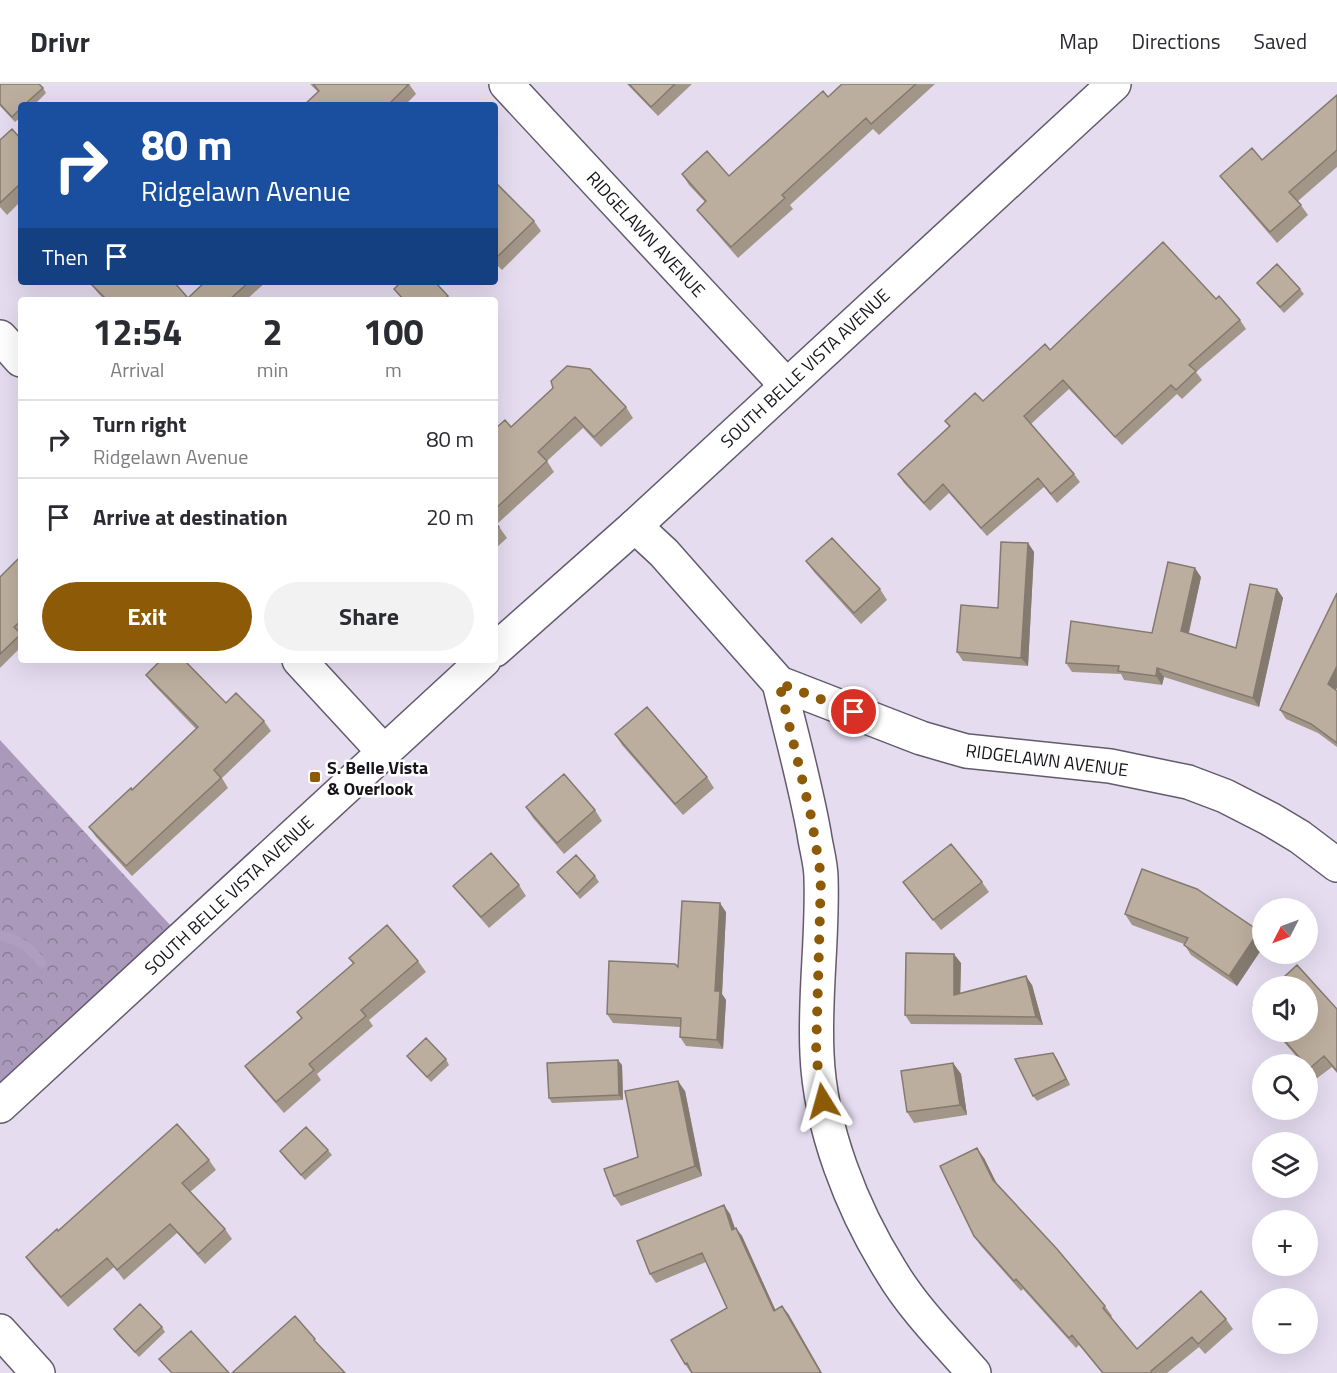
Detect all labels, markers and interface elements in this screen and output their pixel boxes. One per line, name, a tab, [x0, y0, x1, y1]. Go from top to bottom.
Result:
text: Drivr	[30, 20, 90, 63]
text: Map	[1059, 25, 1099, 57]
text: Directions	[1132, 25, 1221, 57]
text: Saved	[1254, 25, 1307, 57]
text: 80 m	[141, 112, 233, 176]
icon: right	[42, 126, 120, 204]
street label: RIDGELAWN AVENUE	[580, 165, 712, 303]
text: Ridgelawn Avenue	[141, 170, 351, 211]
text: Then	[42, 240, 88, 274]
icon: arrive	[100, 240, 133, 273]
street label: SOUTH BELLE VISTA AVENUE	[714, 282, 896, 454]
text: 12:54	[92, 304, 182, 359]
text: 2	[263, 304, 283, 359]
text: 100	[363, 304, 424, 359]
text: Arrival	[110, 354, 165, 385]
text: min	[257, 354, 289, 385]
text: m	[385, 354, 402, 385]
text: Turn right	[93, 407, 187, 441]
text: 80 m	[426, 422, 474, 456]
icon: right	[42, 423, 75, 456]
text: Ridgelawn Avenue	[93, 441, 248, 472]
text: Arrive at destination	[93, 500, 288, 534]
text: 20 m	[426, 500, 474, 534]
icon: arrive	[42, 501, 75, 534]
button: Exit	[42, 582, 252, 651]
button: Share	[264, 582, 474, 651]
pin	[828, 686, 879, 737]
icon: arrive	[837, 695, 870, 728]
street label: RIDGELAWN AVENUE	[964, 737, 1130, 783]
place label: S. Belle Vista & Overlook	[327, 754, 428, 802]
marker: S. Belle Vista & Overlook	[308, 770, 322, 784]
street label: SOUTH BELLE VISTA AVENUE	[138, 809, 320, 981]
north arrow	[1252, 898, 1318, 964]
map controls	[1252, 898, 1318, 1354]
button: sound	[1252, 976, 1318, 1042]
button: search	[1252, 1054, 1318, 1120]
position arrow	[791, 1069, 855, 1133]
button: layers	[1252, 1132, 1318, 1198]
button: +	[1252, 1210, 1318, 1276]
button: −	[1252, 1288, 1318, 1354]

